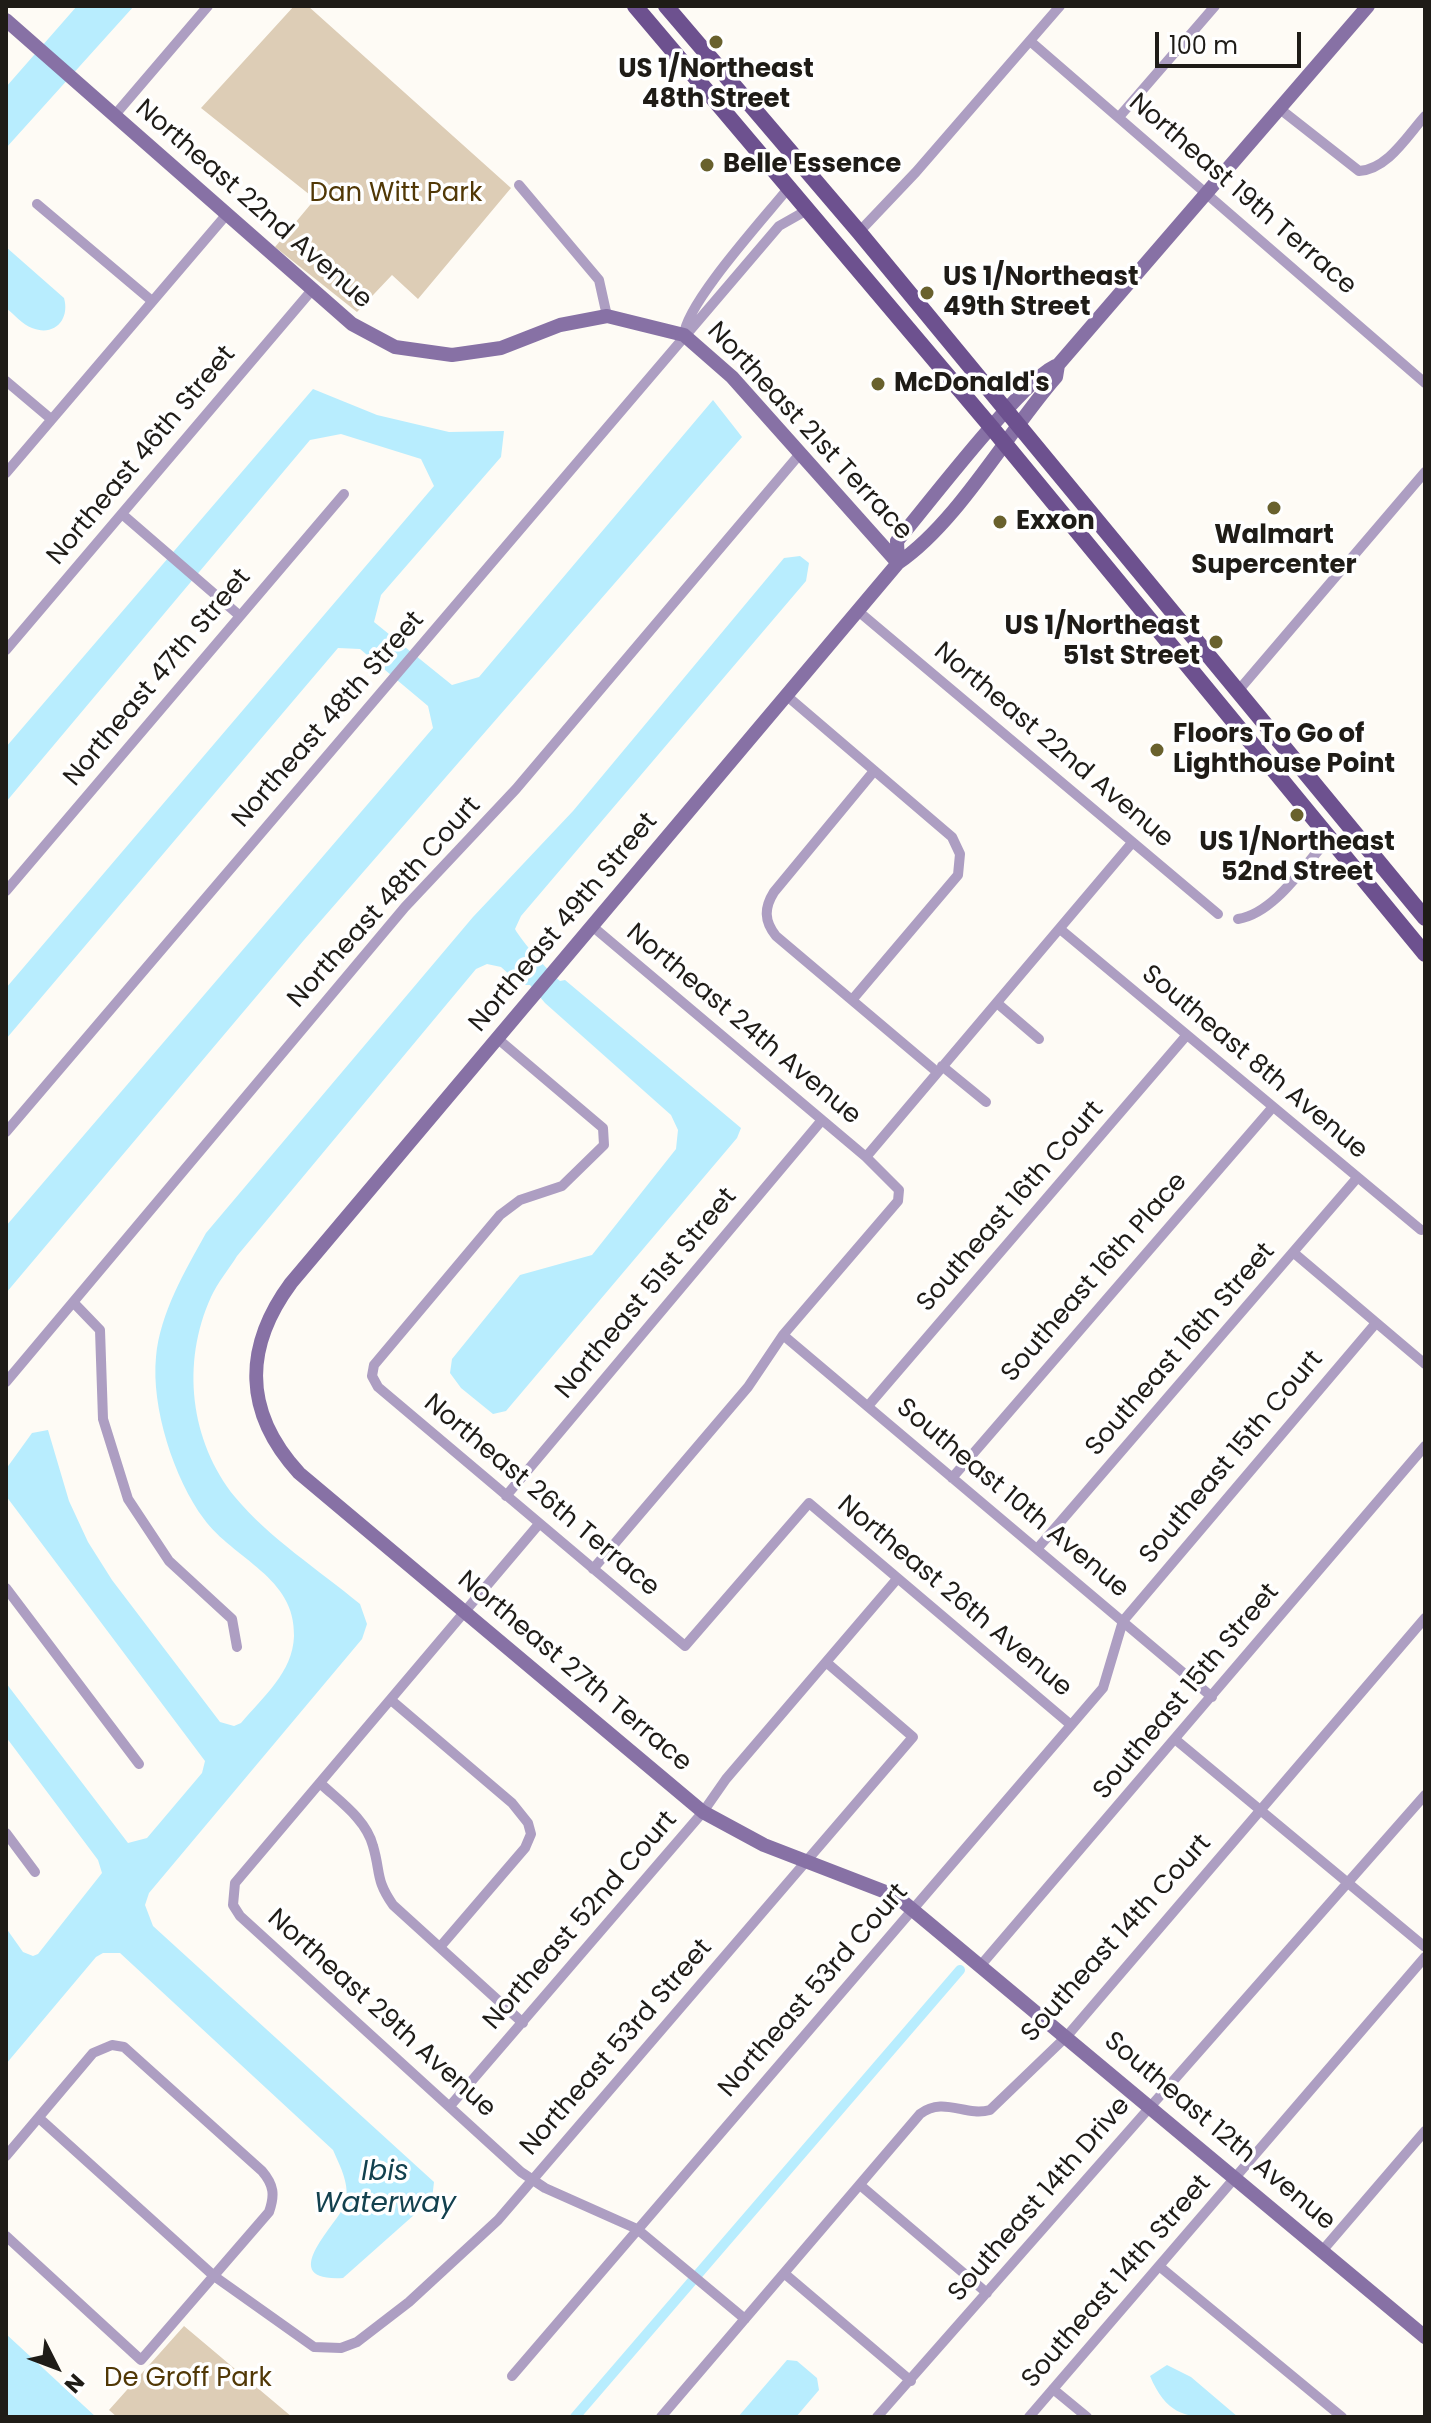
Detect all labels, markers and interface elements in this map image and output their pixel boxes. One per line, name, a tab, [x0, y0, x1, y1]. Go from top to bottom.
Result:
scale bar	[1159, 16, 1305, 66]
text: 100 m	[1169, 29, 1238, 62]
marker: US 1/Northeast 48th Street	[707, 33, 725, 51]
place label: US 1/Northeast 48th Street	[618, 54, 814, 116]
street label: Northeast 19th Terrace	[1122, 88, 1362, 302]
street label: Northeast 22nd Avenue	[128, 94, 378, 316]
place label: Belle Essence	[723, 149, 901, 181]
marker: Belle Essence	[698, 156, 716, 174]
park label: Dan Witt Park	[310, 178, 482, 210]
place label: US 1/Northeast 49th Street	[943, 262, 1138, 324]
marker: US 1/Northeast 49th Street	[918, 284, 936, 302]
street label: Northeast 21st Terrace	[700, 317, 918, 547]
street label: Northeast 46th Street	[41, 340, 243, 572]
place label: McDonald's	[894, 368, 1050, 400]
marker: McDonald's	[869, 375, 887, 393]
marker: Walmart Supercenter	[1265, 499, 1283, 517]
place label: Exxon	[1016, 506, 1095, 538]
marker: Exxon	[991, 513, 1009, 531]
place label: Walmart Supercenter	[1191, 520, 1357, 582]
street label: Northeast 47th Street	[58, 563, 258, 793]
street label: Northeast 48th Street	[227, 605, 431, 835]
place label: US 1/Northeast 51st Street	[1005, 611, 1200, 672]
marker: US 1/Northeast 51st Street	[1207, 633, 1225, 651]
street label: Northeast 22nd Avenue	[927, 637, 1179, 855]
place label: Floors To Go of Lighthouse Point	[1173, 719, 1395, 780]
marker: Floors To Go of Lighthouse Point	[1148, 741, 1166, 759]
street label: Northeast 48th Court	[282, 791, 488, 1015]
marker: US 1/Northeast 52nd Street	[1288, 806, 1306, 824]
street label: Northeast 49th Street	[463, 807, 665, 1039]
place label: US 1/Northeast 52nd Street	[1199, 827, 1395, 888]
street label: Northeast 24th Avenue	[619, 918, 867, 1132]
street label: Southeast 8th Avenue	[1135, 959, 1373, 1167]
street label: Southeast 16th Court	[911, 1095, 1111, 1319]
street label: Southeast 16th Place	[996, 1167, 1194, 1389]
street label: Northeast 51st Street	[550, 1182, 744, 1406]
street label: Southeast 16th Street	[1080, 1237, 1282, 1463]
street label: Southeast 15th Court	[1134, 1345, 1330, 1571]
street label: Northeast 26th Terrace	[417, 1388, 665, 1604]
street label: Southeast 10th Avenue	[890, 1393, 1134, 1605]
street label: Northeast 26th Avenue	[830, 1490, 1078, 1704]
street label: Northeast 27th Terrace	[451, 1565, 697, 1779]
street label: Southeast 15th Street	[1088, 1578, 1286, 1806]
street label: Northeast 52nd Court	[478, 1805, 684, 2037]
street label: Southeast 14th Court	[1016, 1829, 1218, 2049]
street label: Northeast 53rd Court	[713, 1878, 915, 2104]
street label: Northeast 29th Avenue	[260, 1903, 502, 2125]
street label: Northeast 53rd Street	[515, 1933, 719, 2163]
street label: Southeast 12th Avenue	[1097, 2026, 1341, 2238]
street label: Southeast 14th Drive	[943, 2091, 1137, 2309]
water label: Ibis Waterway	[314, 2156, 456, 2222]
street label: Southeast 14th Street	[1016, 2169, 1218, 2395]
north arrow	[16, 2327, 96, 2407]
park label: De Groff Park	[104, 2363, 272, 2395]
text: N	[57, 2367, 91, 2400]

